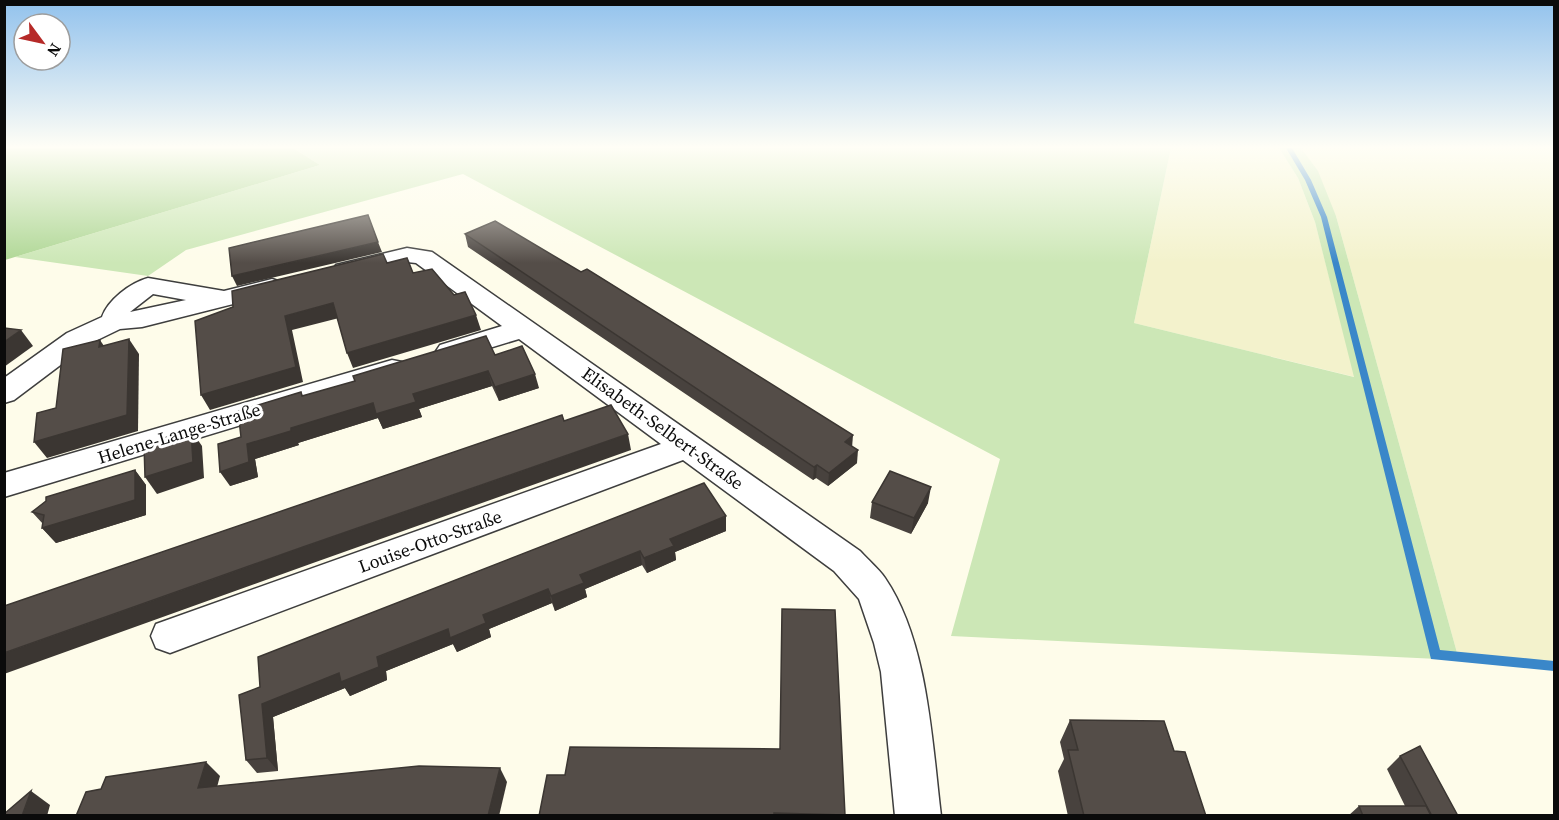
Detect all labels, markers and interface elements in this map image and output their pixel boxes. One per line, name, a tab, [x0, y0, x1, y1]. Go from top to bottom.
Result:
north arrow	[12, 12, 72, 72]
text: N	[42, 39, 67, 61]
street label: Elisabeth-Selbert-Straße	[577, 361, 749, 495]
street label: Helene-Lange-Straße	[94, 396, 264, 470]
street label: Louise-Otto-Straße	[355, 503, 505, 579]

